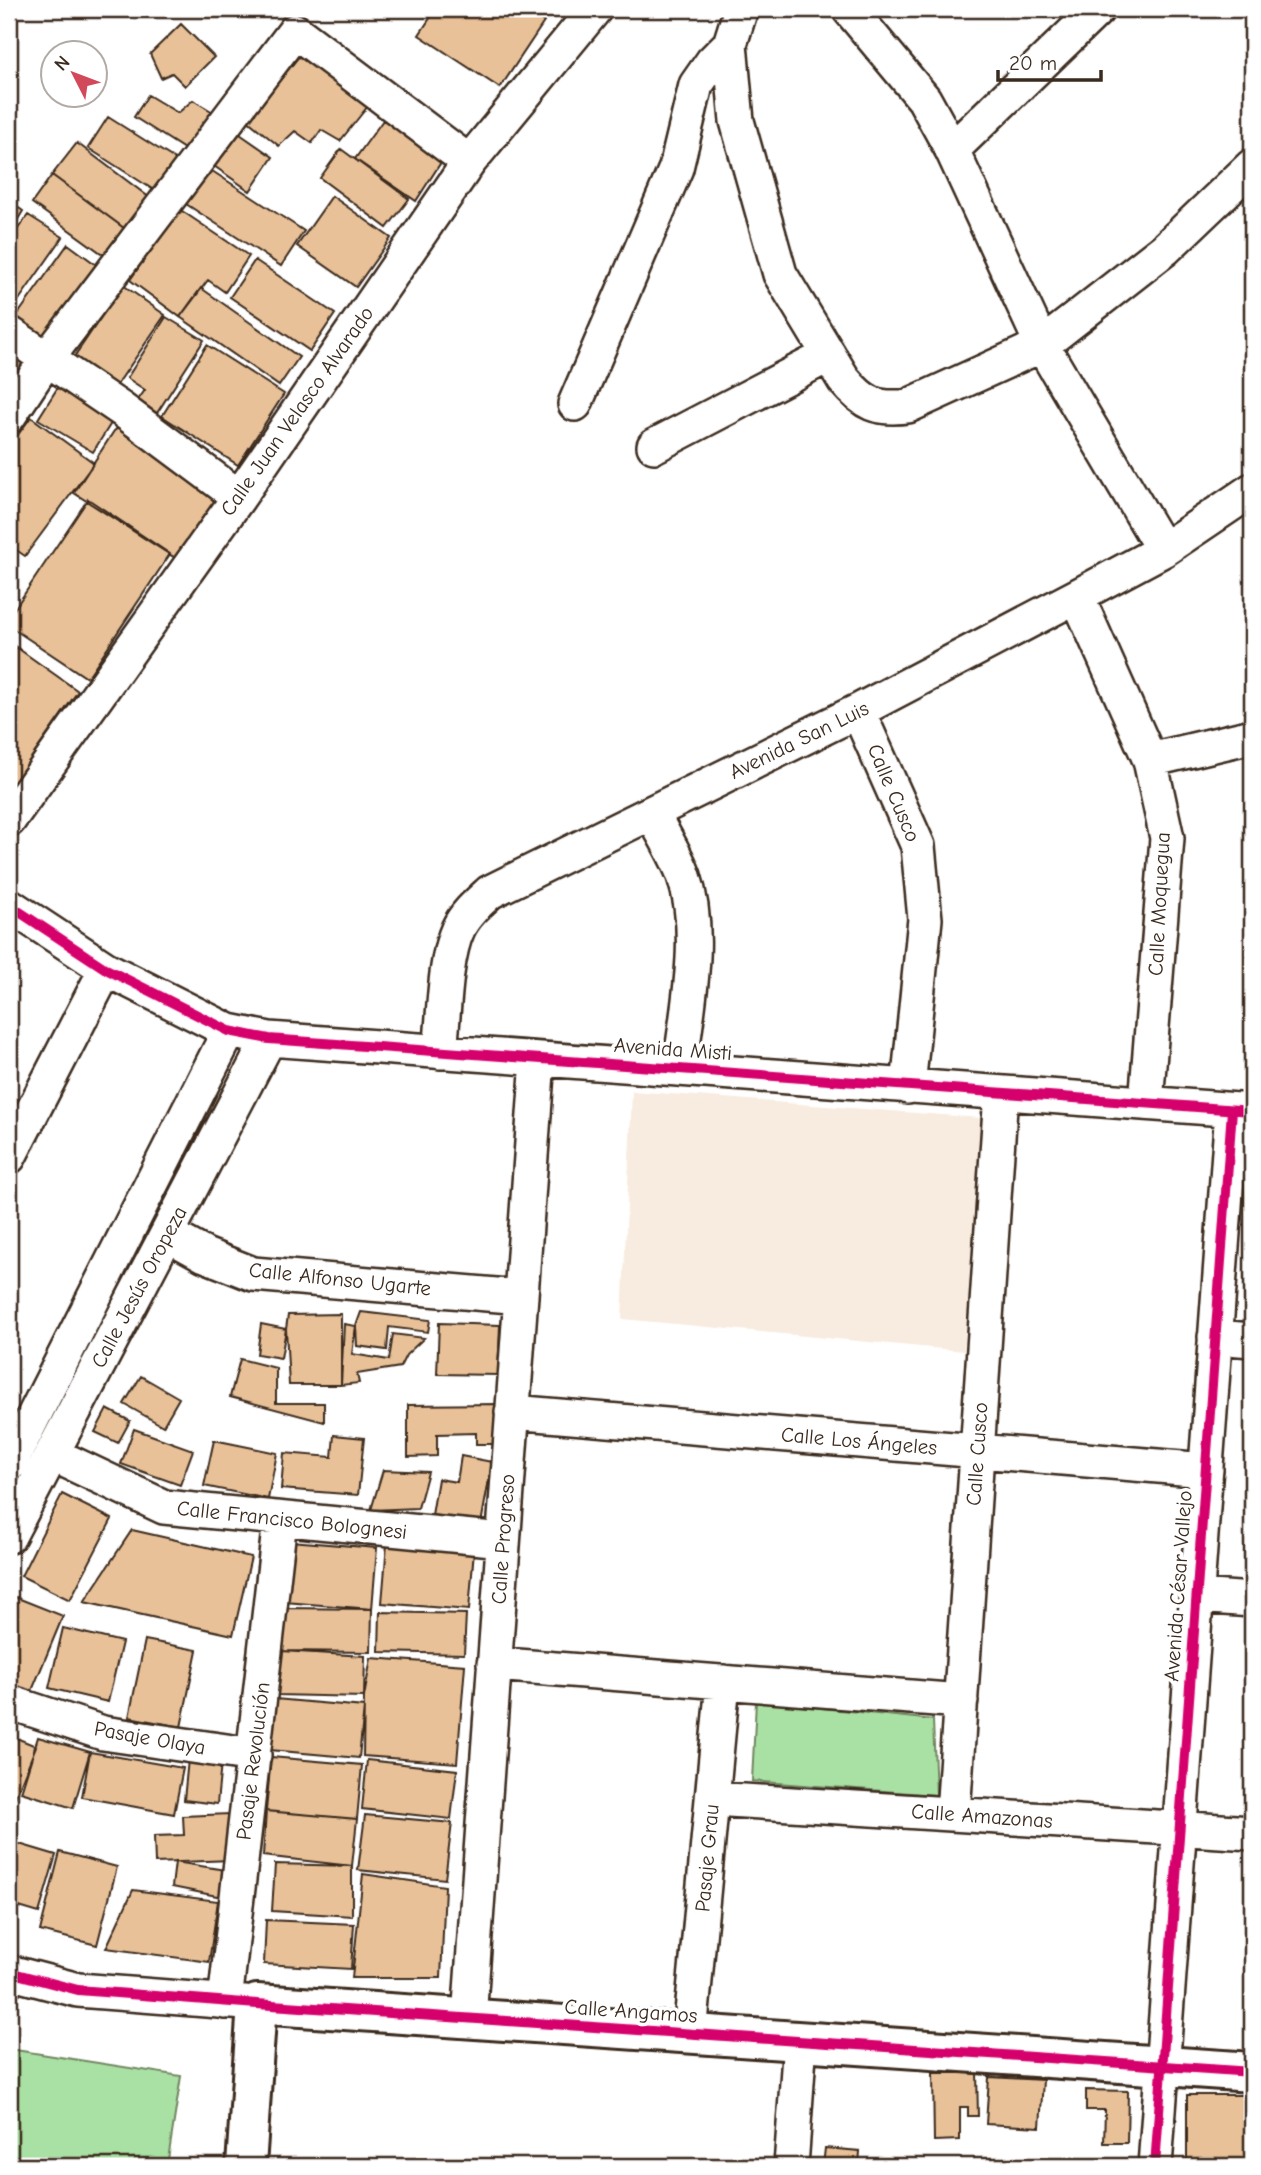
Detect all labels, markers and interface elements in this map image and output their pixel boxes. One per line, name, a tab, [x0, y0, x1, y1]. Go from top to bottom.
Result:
north arrow	[38, 38, 108, 108]
scale bar	[998, 38, 1102, 82]
text: N	[50, 51, 74, 75]
text: 20 m	[1009, 51, 1057, 75]
street label: Calle Juan Velasco Alvarado	[215, 302, 379, 520]
street label: Avenida San Luis	[725, 696, 873, 784]
street label: Calle Cusco	[863, 740, 925, 846]
street label: Calle Moquegua	[1143, 831, 1175, 977]
street label: Avenida Misti	[613, 1033, 733, 1065]
street label: Calle Jesús Oropeza	[86, 1202, 192, 1372]
street label: Calle Alfonso Ugarte	[248, 1258, 432, 1300]
street label: Calle Cusco	[961, 1401, 993, 1507]
street label: Calle Los Ángeles	[780, 1422, 938, 1460]
street label: Calle Progreso	[486, 1473, 520, 1605]
street label: Avenida César Vallejo	[1159, 1490, 1197, 1682]
street label: Calle Francisco Bolognesi	[176, 1496, 408, 1544]
street label: Pasaje Revolución	[231, 1681, 275, 1841]
street label: Pasaje Olaya	[92, 1716, 208, 1760]
street label: Calle Amazonas	[910, 1799, 1054, 1833]
street label: Pasaje Grau	[690, 1803, 724, 1913]
street label: Calle Angamos	[564, 1994, 698, 2028]

